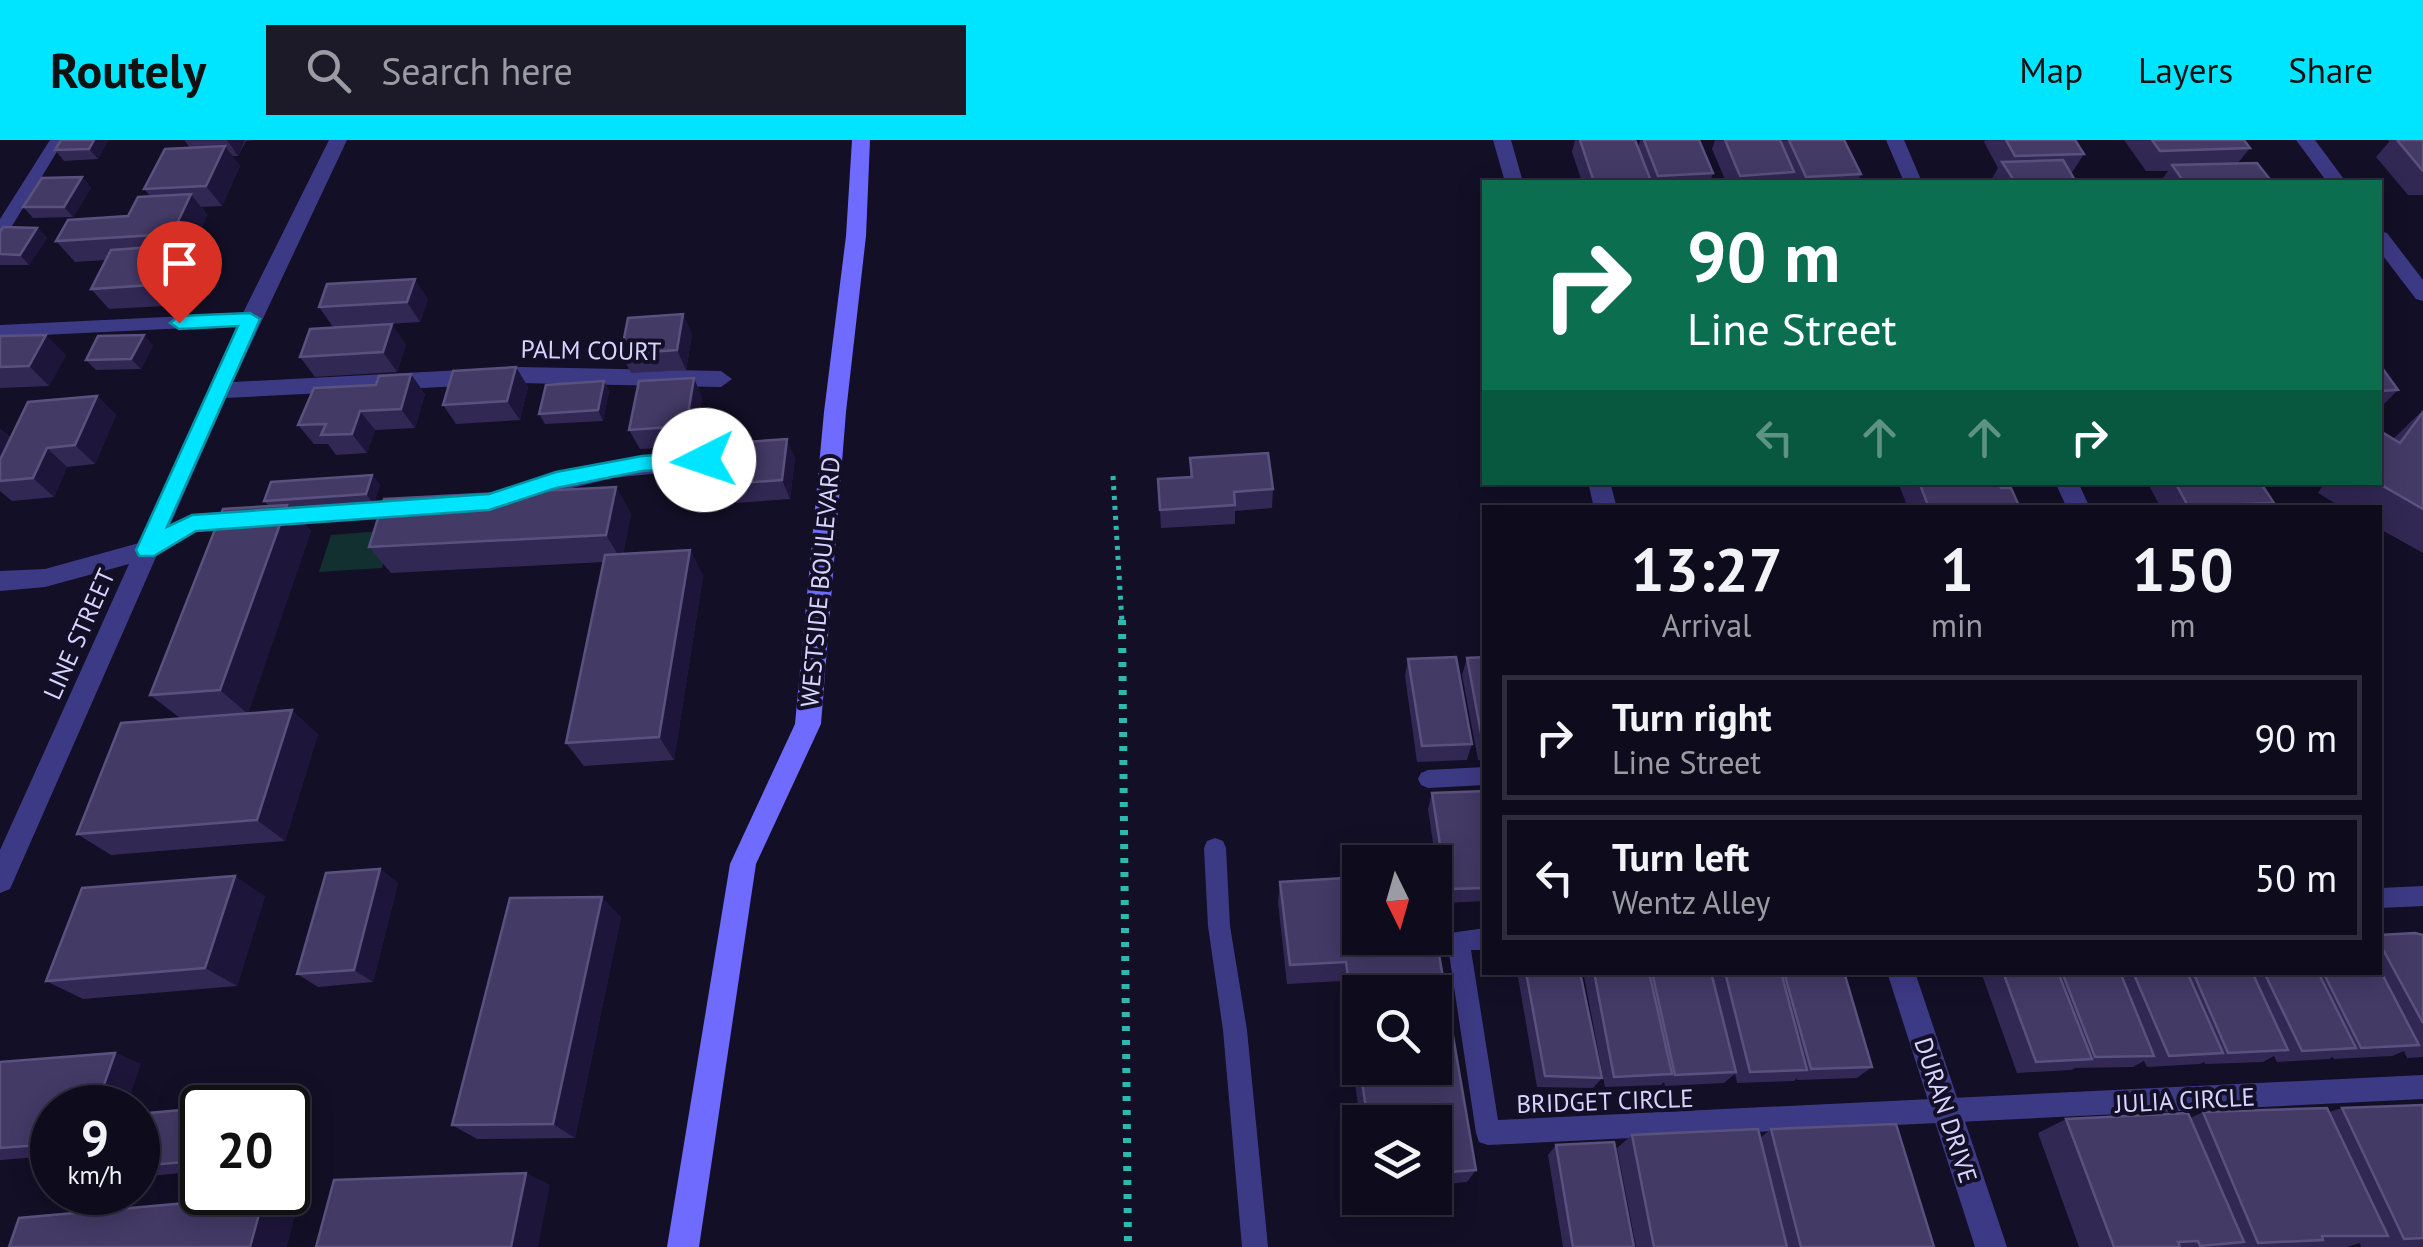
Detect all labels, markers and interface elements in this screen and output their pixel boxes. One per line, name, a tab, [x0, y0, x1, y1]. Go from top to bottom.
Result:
search box	[266, 25, 966, 115]
text: Routely	[50, 39, 206, 101]
icon: search	[301, 43, 356, 98]
text: Search here	[381, 46, 573, 95]
text: Map	[2019, 47, 2083, 93]
text: Layers	[2138, 47, 2233, 93]
text: Share	[2288, 47, 2373, 93]
text: 90 m	[1687, 211, 1840, 301]
icon: right	[1522, 220, 1652, 350]
pin	[137, 221, 222, 324]
icon: arrive	[152, 236, 207, 291]
text: Line Street	[1687, 299, 1897, 357]
street label: PALM COURT	[520, 333, 662, 367]
position arrow	[652, 408, 756, 512]
icon: left	[1747, 410, 1802, 465]
icon: ahead	[1852, 410, 1907, 465]
icon: ahead	[1957, 410, 2012, 465]
icon: right	[2062, 410, 2117, 465]
street label: WESTSIDE BOULEVARD	[793, 455, 847, 709]
text: 13:27	[1630, 530, 1783, 608]
text: 1	[1940, 530, 1974, 608]
text: 150	[2132, 530, 2234, 608]
street label: LINE STREET	[36, 564, 122, 704]
text: Arrival	[1662, 604, 1751, 646]
text: min	[1931, 604, 1983, 646]
text: m	[2170, 604, 2196, 646]
text: Turn right	[1612, 692, 1772, 741]
icon: right	[1527, 710, 1582, 765]
text: 90 m	[2255, 713, 2337, 762]
text: Line Street	[1612, 741, 1761, 783]
text: Turn left	[1612, 832, 1749, 881]
north arrow	[1342, 845, 1452, 955]
map controls	[1342, 845, 1452, 1215]
icon: left	[1527, 850, 1582, 905]
text: 50 m	[2255, 853, 2337, 902]
text: Wentz Alley	[1612, 881, 1771, 923]
button: search	[1342, 975, 1452, 1085]
street label: DURAN DRIVE	[1907, 1033, 1985, 1187]
street label: JULIA CIRCLE	[2113, 1080, 2256, 1120]
street label: BRIDGET CIRCLE	[1516, 1082, 1694, 1120]
speed limit sign: 20	[180, 1085, 310, 1215]
text: 9	[81, 1105, 109, 1170]
button: layers	[1342, 1105, 1452, 1215]
text: km/h	[68, 1159, 122, 1191]

